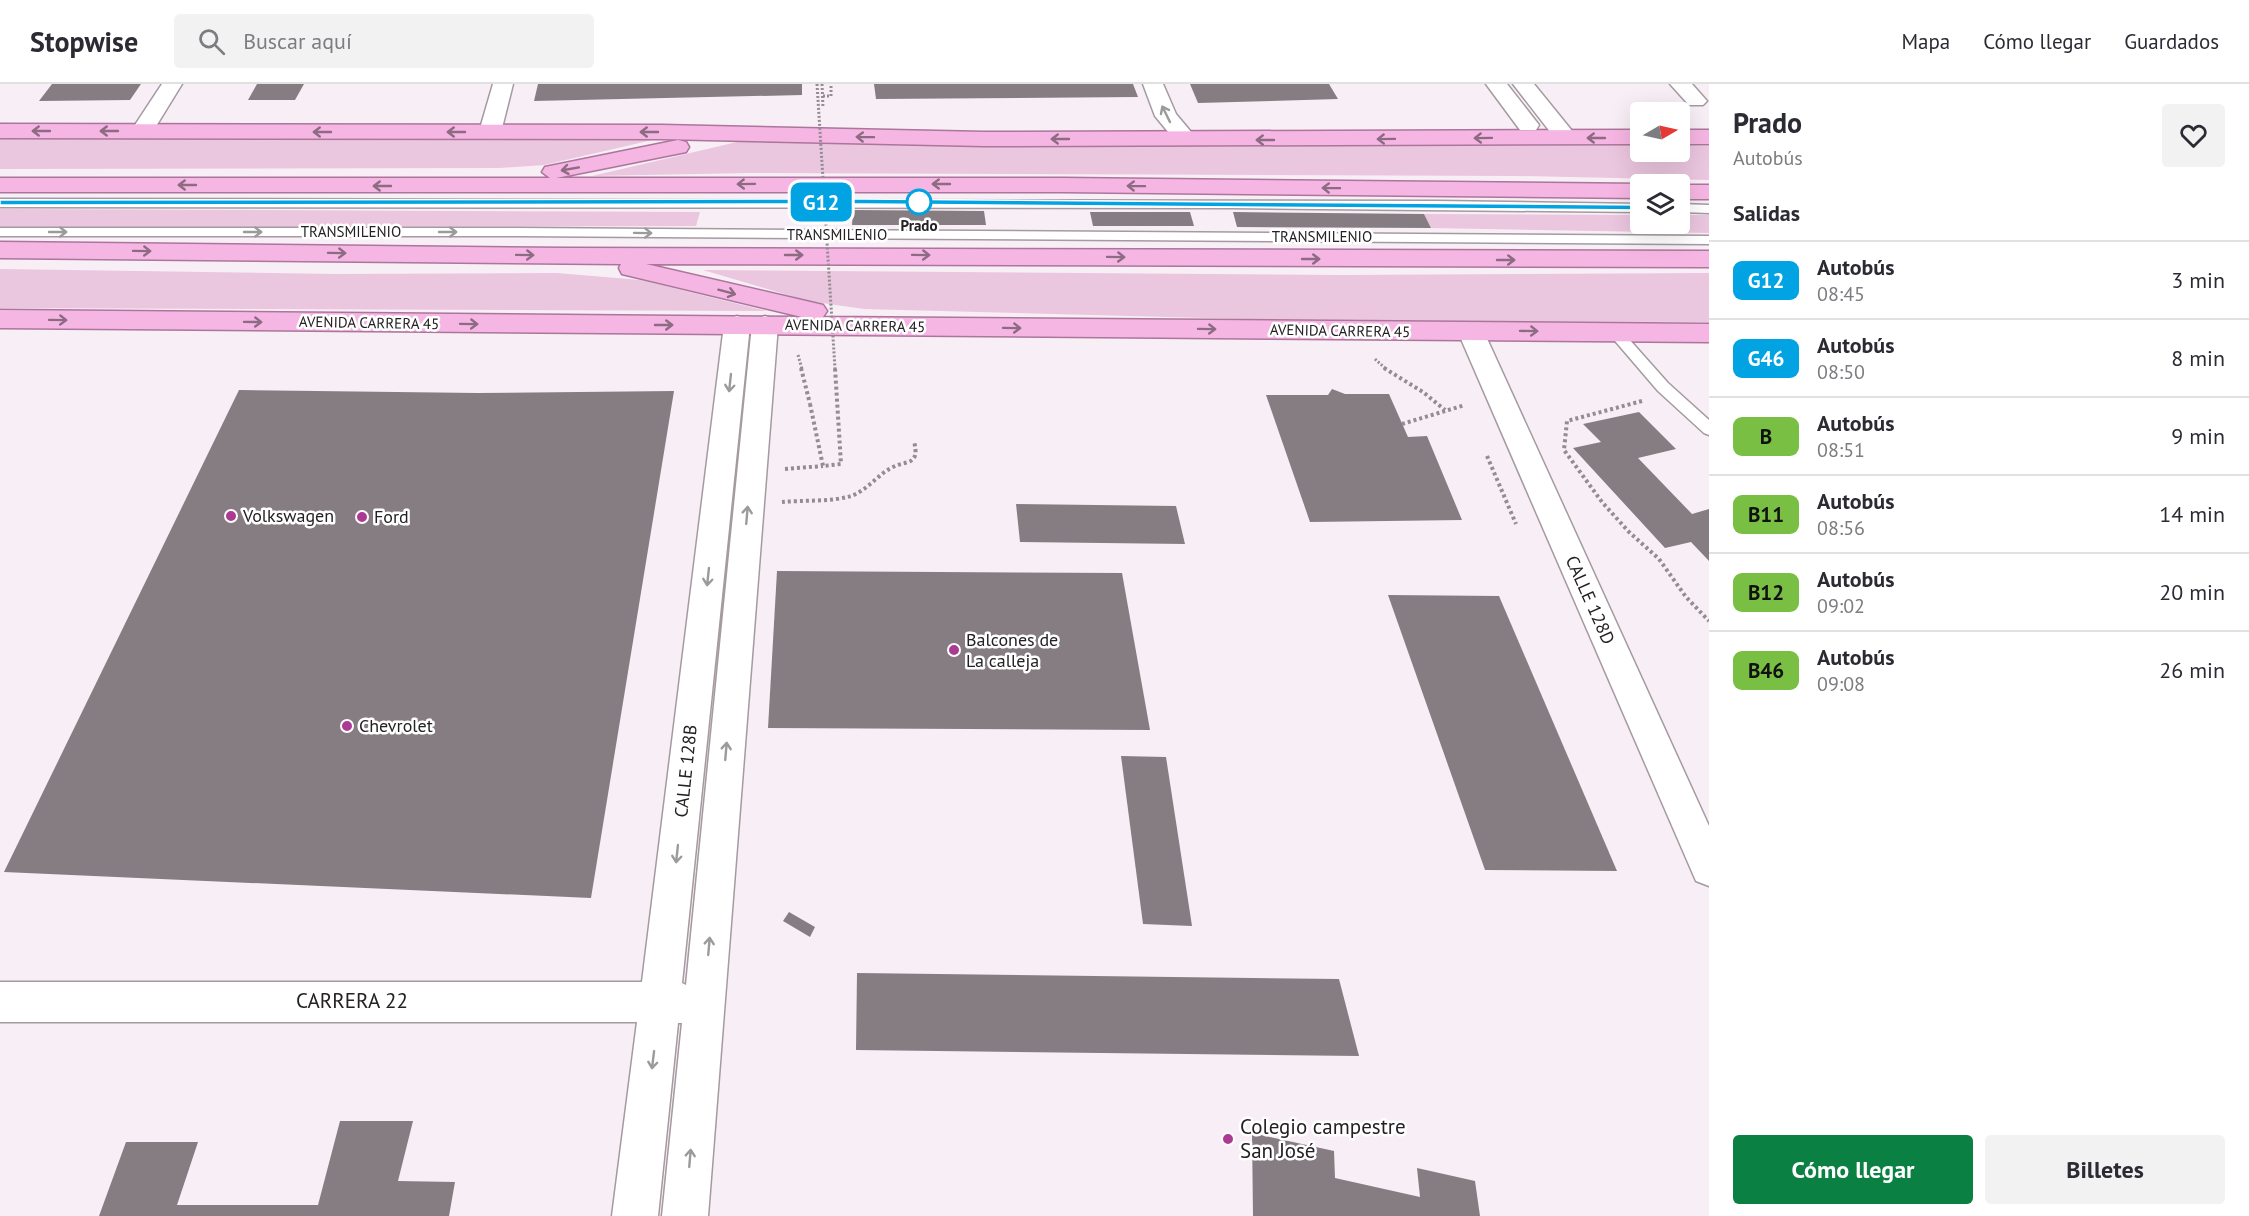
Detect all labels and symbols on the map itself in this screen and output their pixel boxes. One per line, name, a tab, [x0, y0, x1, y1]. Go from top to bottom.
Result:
north arrow	[1630, 102, 1690, 162]
one-way arrow	[1160, 105, 1172, 123]
one-way arrow	[31, 125, 51, 137]
one-way arrow	[100, 125, 120, 137]
one-way arrow	[312, 126, 332, 137]
one-way arrow	[446, 126, 466, 138]
one-way arrow	[640, 126, 660, 138]
one-way arrow	[856, 131, 876, 142]
one-way arrow	[1473, 132, 1493, 144]
one-way arrow	[1587, 132, 1607, 143]
one-way arrow	[1051, 133, 1071, 145]
one-way arrow	[1255, 134, 1275, 146]
one-way arrow	[1377, 134, 1397, 145]
one-way arrow	[561, 164, 580, 175]
one-way arrow	[931, 178, 951, 190]
one-way arrow	[736, 179, 756, 190]
one-way arrow	[177, 180, 197, 191]
one-way arrow	[372, 180, 392, 192]
one-way arrow	[1126, 180, 1146, 191]
line badge: G12	[786, 182, 856, 222]
one-way arrow	[1321, 182, 1341, 194]
marker: Prado	[906, 189, 932, 215]
place label: Prado	[901, 216, 938, 235]
street label: TRANSMILENIO	[301, 222, 401, 241]
street label: TRANSMILENIO	[787, 225, 887, 244]
one-way arrow	[48, 226, 68, 238]
one-way arrow	[243, 226, 263, 238]
one-way arrow	[438, 226, 458, 238]
one-way arrow	[633, 227, 653, 239]
street label: TRANSMILENIO	[1272, 227, 1372, 246]
one-way arrow	[132, 245, 152, 257]
one-way arrow	[327, 247, 347, 259]
one-way arrow	[514, 249, 534, 261]
one-way arrow	[783, 249, 803, 261]
one-way arrow	[910, 249, 930, 261]
one-way arrow	[1105, 251, 1125, 263]
one-way arrow	[1300, 253, 1320, 265]
one-way arrow	[1495, 254, 1515, 266]
one-way arrow	[717, 287, 736, 298]
street label: AVENIDA CARRERA 45	[299, 312, 439, 333]
one-way arrow	[48, 314, 68, 326]
street label: AVENIDA CARRERA 45	[785, 315, 925, 336]
one-way arrow	[243, 316, 263, 328]
one-way arrow	[459, 318, 479, 330]
one-way arrow	[654, 319, 674, 331]
street label: AVENIDA CARRERA 45	[1270, 320, 1410, 341]
one-way arrow	[1002, 322, 1022, 333]
one-way arrow	[1197, 323, 1217, 335]
one-way arrow	[1519, 326, 1539, 337]
one-way arrow	[724, 373, 735, 393]
place label: Volkswagen	[242, 504, 334, 527]
place label: Ford	[374, 505, 409, 528]
one-way arrow	[742, 506, 753, 526]
marker: Volkswagen	[224, 509, 238, 523]
marker: Ford	[355, 510, 369, 524]
street label: CALLE 128D	[1561, 552, 1620, 648]
one-way arrow	[702, 567, 713, 586]
place label: Balcones de La calleja	[966, 628, 1058, 672]
marker: Balcones de La calleja	[947, 643, 961, 657]
place label: Chevrolet	[359, 714, 433, 737]
marker: Chevrolet	[340, 719, 354, 733]
street label: CALLE 128B	[669, 723, 702, 819]
one-way arrow	[721, 742, 732, 762]
one-way arrow	[671, 844, 682, 864]
one-way arrow	[704, 936, 715, 956]
street label: CARRERA 22	[296, 987, 408, 1014]
one-way arrow	[647, 1050, 658, 1070]
place label: Colegio campestre San José	[1240, 1113, 1406, 1164]
marker: Colegio campestre San José	[1221, 1132, 1235, 1146]
one-way arrow	[685, 1148, 696, 1168]

